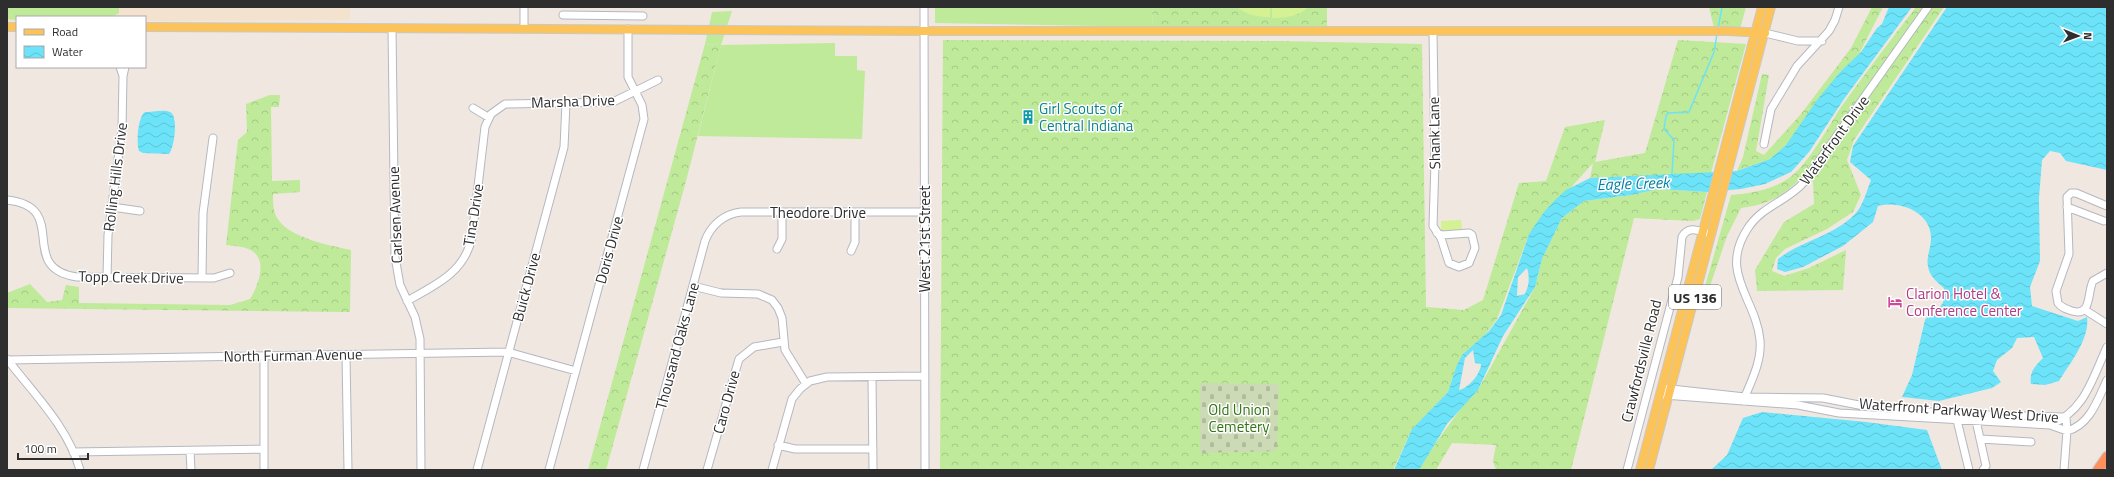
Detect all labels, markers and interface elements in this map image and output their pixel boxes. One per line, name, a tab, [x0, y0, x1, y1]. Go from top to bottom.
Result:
legend	[16, 16, 146, 68]
north arrow	[2058, 16, 2098, 56]
text: Road	[52, 22, 78, 41]
text: N	[2080, 32, 2096, 40]
text: Water	[52, 42, 83, 61]
street label: Marsha Drive	[531, 88, 615, 114]
street label: Waterfront Drive	[1794, 90, 1874, 190]
place label: Girl Scouts of Central Indiana	[1039, 97, 1134, 137]
street label: Shank Lane	[1422, 97, 1446, 169]
building icon: Girl Scouts of Central Indiana	[1020, 109, 1036, 125]
street label: Rolling Hills Drive	[97, 121, 133, 233]
street label: Carlsen Avenue	[382, 166, 408, 264]
water label: Eagle Creek	[1596, 170, 1672, 196]
street label: Tina Drive	[457, 182, 489, 248]
street label: West 21st Street	[913, 185, 936, 293]
street label: Theodore Drive	[770, 201, 866, 224]
street label: Doris Drive	[589, 214, 629, 286]
street label: Buick Drive	[506, 250, 546, 324]
street label: Topp Creek Drive	[78, 265, 184, 289]
street label: Thousand Oaks Lane	[649, 280, 705, 412]
place label: Clarion Hotel & Conference Center	[1906, 282, 2022, 322]
road number: US 136	[1669, 285, 1721, 309]
hotel icon: Clarion Hotel & Conference Center	[1887, 294, 1903, 310]
street label: Crawfordsville Road	[1615, 297, 1667, 425]
street label: North Furman Avenue	[223, 342, 363, 368]
street label: Caro Drive	[707, 368, 745, 436]
street label: Waterfront Parkway West Drive	[1858, 392, 2060, 428]
park label: Old Union Cemetery	[1208, 398, 1270, 438]
scale bar	[18, 435, 88, 461]
text: 100 m	[24, 439, 57, 458]

